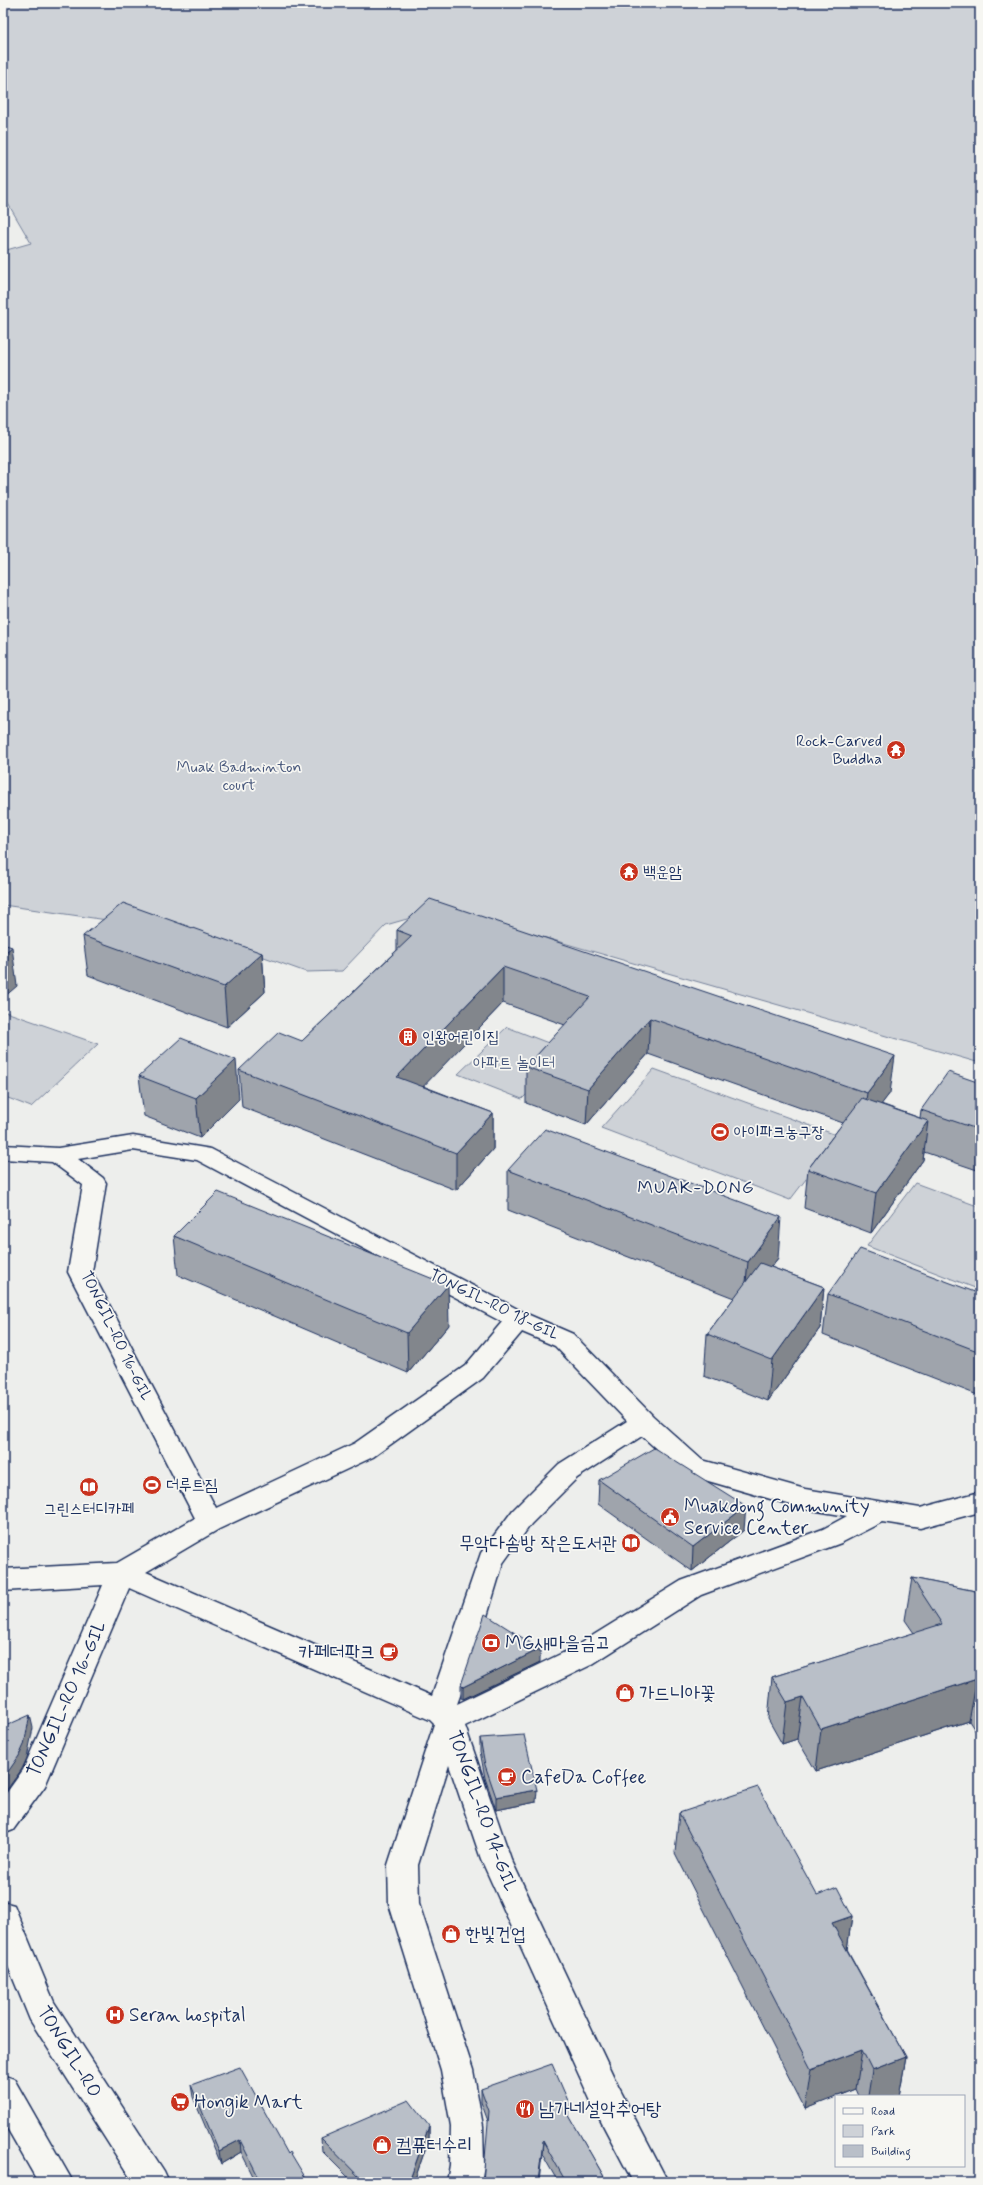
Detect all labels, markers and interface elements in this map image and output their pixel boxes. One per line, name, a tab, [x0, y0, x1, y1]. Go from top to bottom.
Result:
place label: Rock-Carved Buddha	[796, 731, 882, 770]
temple icon: Rock-Carved Buddha	[885, 739, 907, 761]
park label: Muak Badminton court	[177, 757, 302, 796]
temple icon: 백운암	[618, 861, 640, 883]
place label: 백운암	[643, 862, 682, 883]
building icon: 인왕어린이집	[397, 1026, 419, 1048]
place label: 인왕어린이집	[422, 1027, 499, 1048]
park label: 아파트 놀이터	[473, 1053, 555, 1074]
sports icon: 아이파크농구장	[709, 1121, 731, 1143]
place label: 아이파크농구장	[734, 1122, 824, 1143]
district label: MUAK-DONG	[637, 1176, 755, 1200]
street label: TONGIL-RO 18-GIL	[426, 1264, 562, 1346]
street label: TONGIL-RO 16-GIL	[75, 1268, 157, 1404]
sports icon: 더루트짐	[141, 1474, 163, 1496]
place label: 더루트짐	[166, 1475, 218, 1496]
library icon: 그린스터디카페	[78, 1476, 100, 1498]
place label: Muakdong Community Service Center	[684, 1494, 870, 1541]
place label: 그린스터디카페	[44, 1499, 134, 1520]
public building icon: Muakdong Community Service Center	[659, 1506, 681, 1528]
place label: 무악다솜방 작은도서관	[459, 1531, 617, 1556]
library icon: 무악다솜방 작은도서관	[620, 1532, 642, 1554]
street label: TONGIL-RO 16-GIL	[21, 1617, 113, 1781]
place label: MG새마을금고	[505, 1631, 611, 1656]
bank icon: MG새마을금고	[480, 1632, 502, 1654]
place label: 카페더파크	[299, 1640, 375, 1665]
cafe icon: 카페더파크	[378, 1641, 400, 1663]
place label: 가드니아꽃	[639, 1681, 715, 1706]
shop icon: 가드니아꽃	[614, 1682, 636, 1704]
street label: TONGIL-RO 14-GIL	[441, 1727, 523, 1895]
place label: CafeDa Coffee	[521, 1765, 646, 1790]
cafe icon: CafeDa Coffee	[496, 1766, 518, 1788]
place label: 한빛건업	[465, 1922, 526, 1947]
shop icon: 한빛건업	[440, 1923, 462, 1945]
street label: TONGIL-RO	[31, 2001, 107, 2103]
place label: Seran hospital	[129, 2003, 246, 2028]
hospital icon: Seran hospital	[104, 2004, 126, 2026]
place label: Hongik Mart	[194, 2090, 303, 2117]
supermarket icon: Hongik Mart	[169, 2091, 191, 2113]
legend	[835, 2095, 965, 2167]
place label: 남가네설악추어탕	[539, 2097, 662, 2122]
restaurant icon: 남가네설악추어탕	[514, 2098, 536, 2120]
text: Road	[871, 2104, 895, 2120]
text: Park	[871, 2124, 895, 2140]
place label: 컴퓨터수리	[396, 2133, 472, 2158]
shop icon: 컴퓨터수리	[371, 2134, 393, 2156]
text: Building	[871, 2144, 911, 2161]

